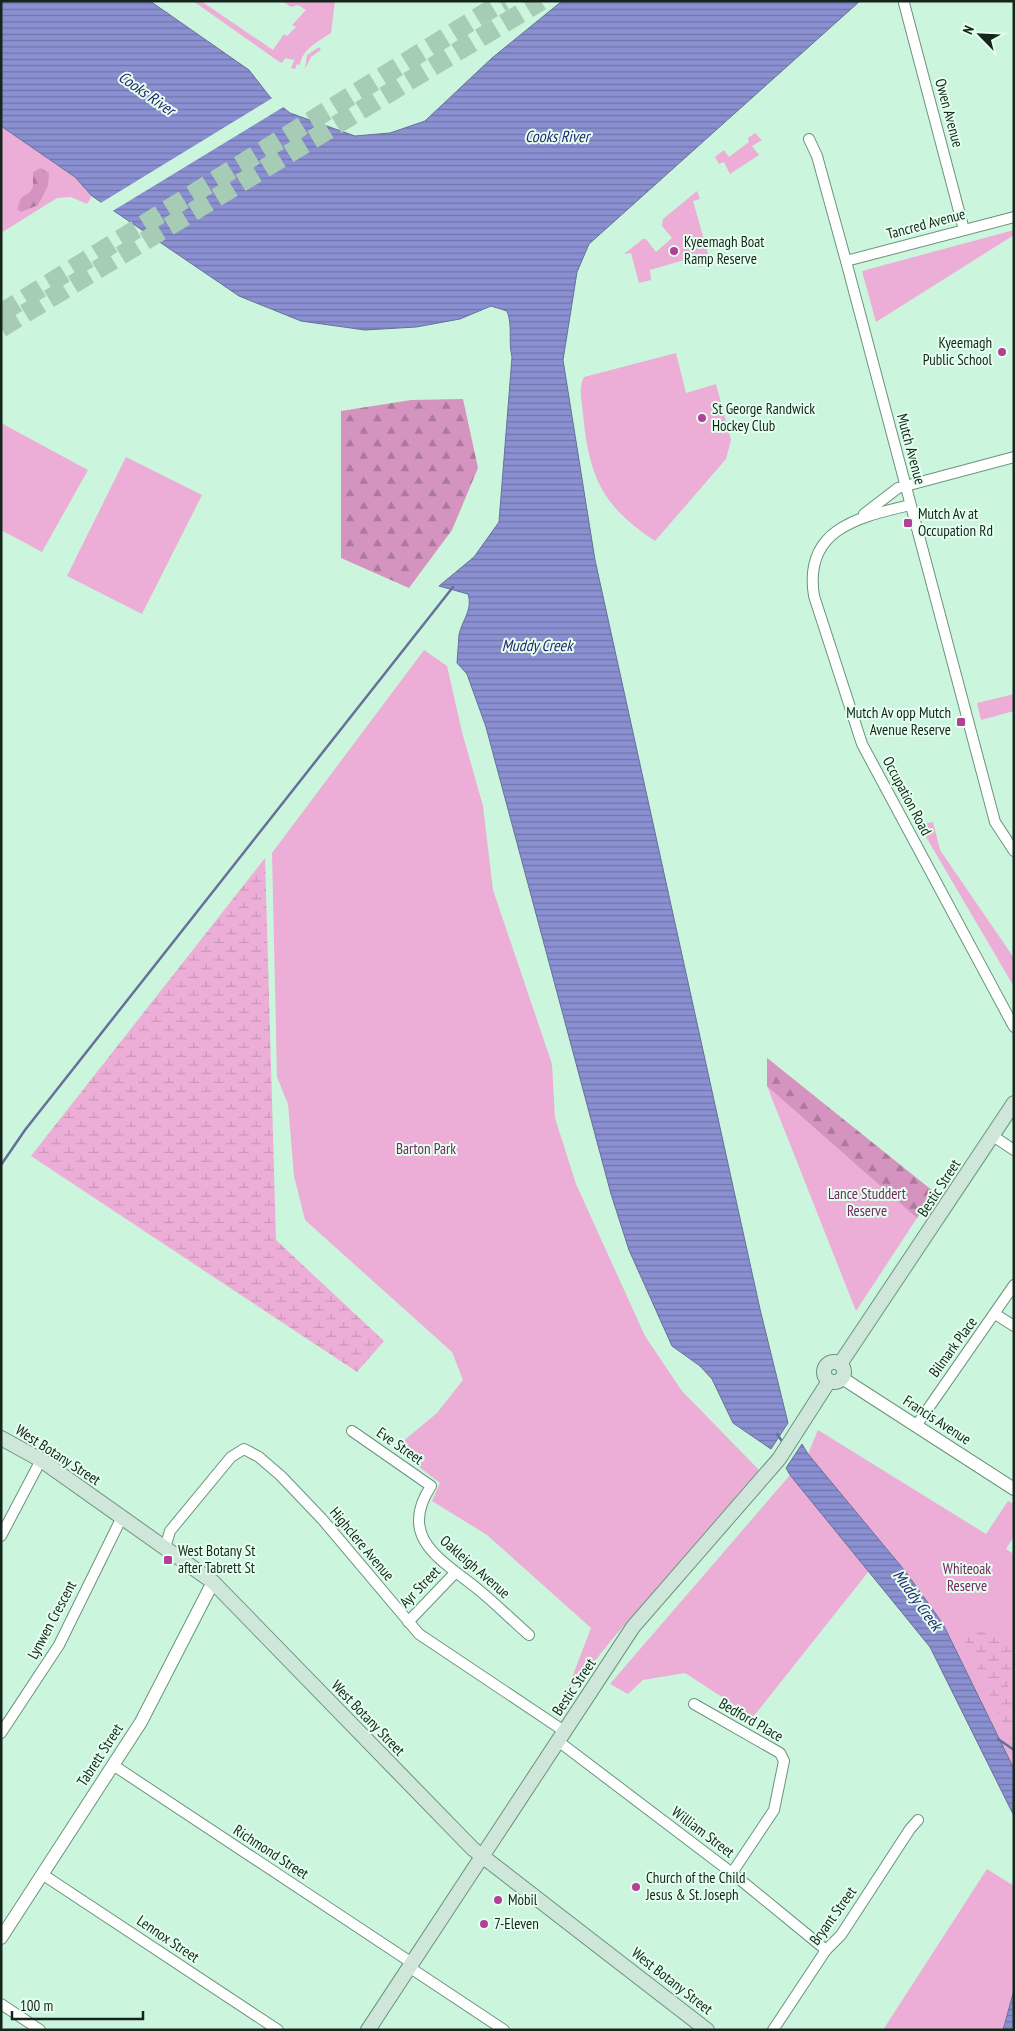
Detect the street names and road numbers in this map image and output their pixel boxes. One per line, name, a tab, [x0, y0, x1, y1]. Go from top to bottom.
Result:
street label: Owen Avenue	[931, 76, 968, 149]
street label: Tancred Avenue	[884, 204, 967, 243]
street label: Mutch Avenue	[893, 411, 930, 486]
street label: Occupation Road	[879, 753, 936, 839]
street label: Bestic Street	[913, 1155, 964, 1220]
street label: Bilmark Place	[924, 1313, 981, 1381]
street label: Francis Avenue	[900, 1391, 975, 1449]
street label: West Botany Street	[12, 1420, 104, 1489]
street label: Eve Street	[373, 1423, 427, 1468]
street label: Highclere Avenue	[326, 1503, 399, 1584]
street label: Oakleigh Avenue	[436, 1531, 514, 1602]
street label: Ayr Street	[395, 1562, 444, 1611]
street label: Lynwen Crescent	[23, 1577, 80, 1662]
street label: Bestic Street	[548, 1654, 600, 1719]
street label: West Botany Street	[328, 1676, 409, 1759]
street label: Bedford Place	[716, 1694, 787, 1746]
street label: Tabrett Street	[72, 1720, 127, 1790]
street label: William Street	[668, 1802, 738, 1861]
street label: Richmond Street	[230, 1820, 312, 1883]
street label: Bryant Street	[805, 1883, 860, 1949]
street label: Lennox Street	[133, 1911, 203, 1966]
street label: West Botany Street	[628, 1943, 717, 2018]

